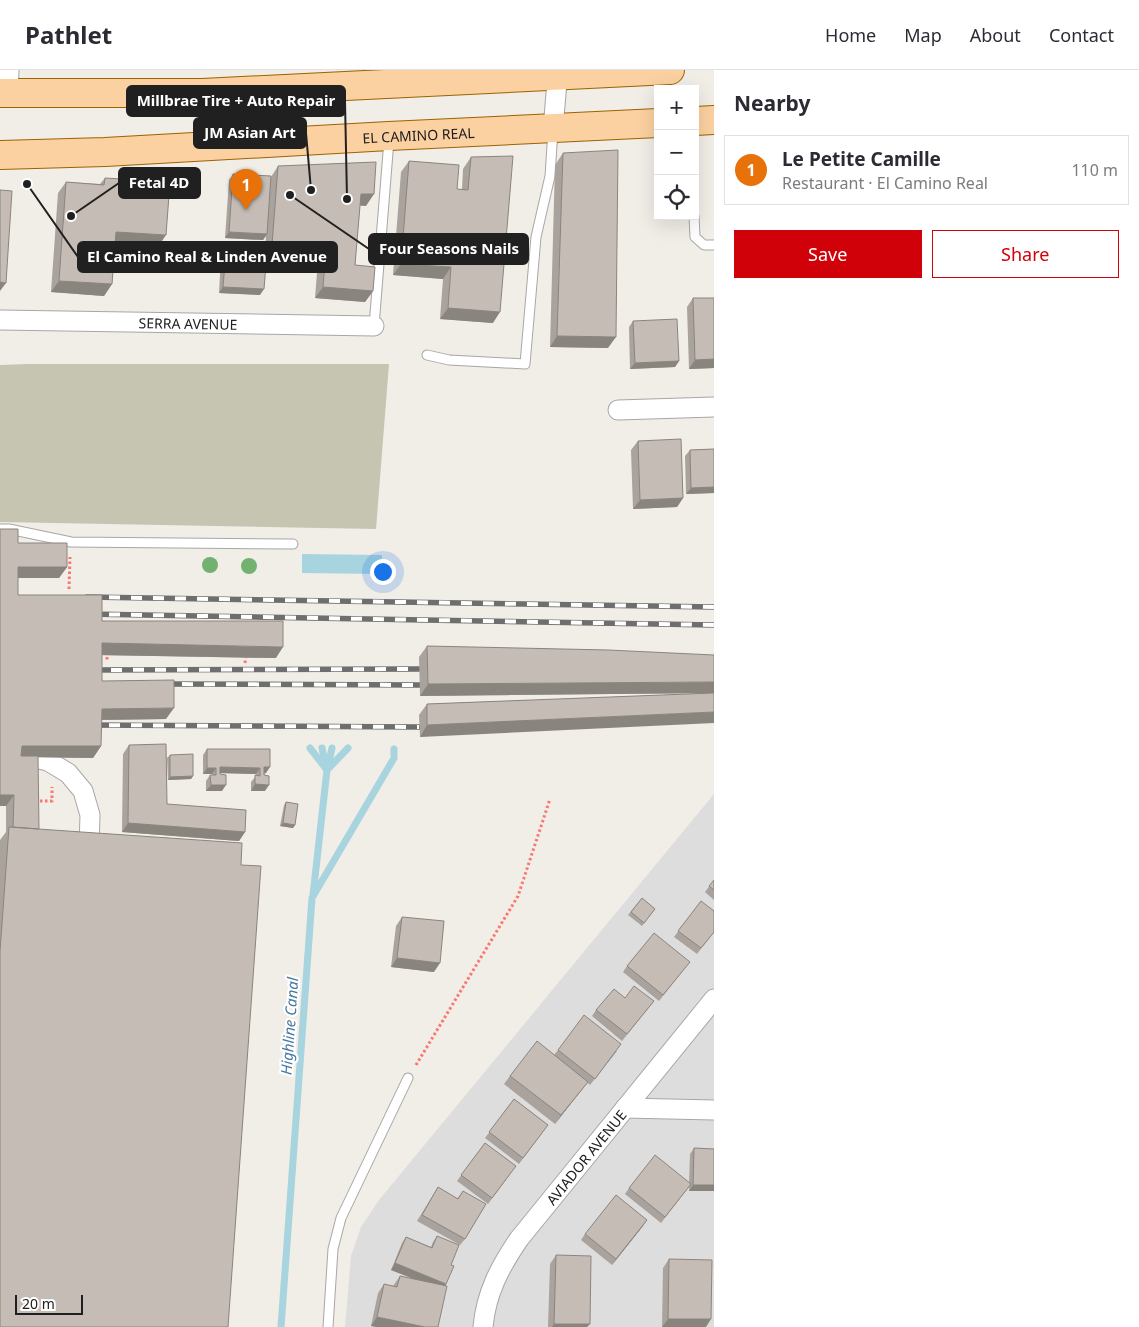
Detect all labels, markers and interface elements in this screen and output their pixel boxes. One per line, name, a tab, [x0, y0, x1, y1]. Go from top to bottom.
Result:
text: Pathlet	[25, 18, 112, 51]
text: Home	[825, 23, 876, 47]
text: Map	[904, 23, 942, 47]
text: About	[970, 23, 1021, 47]
text: Contact	[1049, 23, 1114, 47]
map controls	[654, 85, 699, 220]
button: +	[654, 85, 699, 130]
callout: Millbrae Tire + Auto Repair	[127, 86, 345, 116]
text: Nearby	[734, 89, 810, 117]
text: Millbrae Tire + Auto Repair	[137, 90, 336, 110]
callout: JM Asian Art	[194, 118, 306, 148]
text: JM Asian Art	[202, 122, 296, 142]
street label: EL CAMINO REAL	[362, 122, 475, 147]
button: −	[654, 130, 699, 175]
text: Le Petite Camille	[782, 146, 941, 172]
text: 1	[746, 159, 756, 181]
text: 110 m	[1071, 159, 1118, 181]
callout: Fetal 4D	[119, 168, 200, 198]
pin: 1	[230, 169, 262, 210]
text: Fetal 4D	[129, 172, 189, 192]
text: Restaurant · El Camino Real	[782, 172, 988, 194]
button: locate	[654, 175, 699, 220]
button: Save	[734, 230, 922, 278]
button: Share	[932, 230, 1119, 278]
callout: Four Seasons Nails	[369, 234, 528, 264]
text: Four Seasons Nails	[379, 238, 519, 258]
callout: El Camino Real & Linden Avenue	[78, 242, 337, 272]
text: El Camino Real & Linden Avenue	[87, 246, 327, 266]
street label: SERRA AVENUE	[138, 313, 238, 333]
your location	[370, 559, 396, 585]
water label: Highline Canal	[276, 975, 302, 1075]
street label: AVIADOR AVENUE	[541, 1105, 630, 1208]
scale bar	[15, 1292, 82, 1315]
text: 20 m	[22, 1294, 55, 1313]

